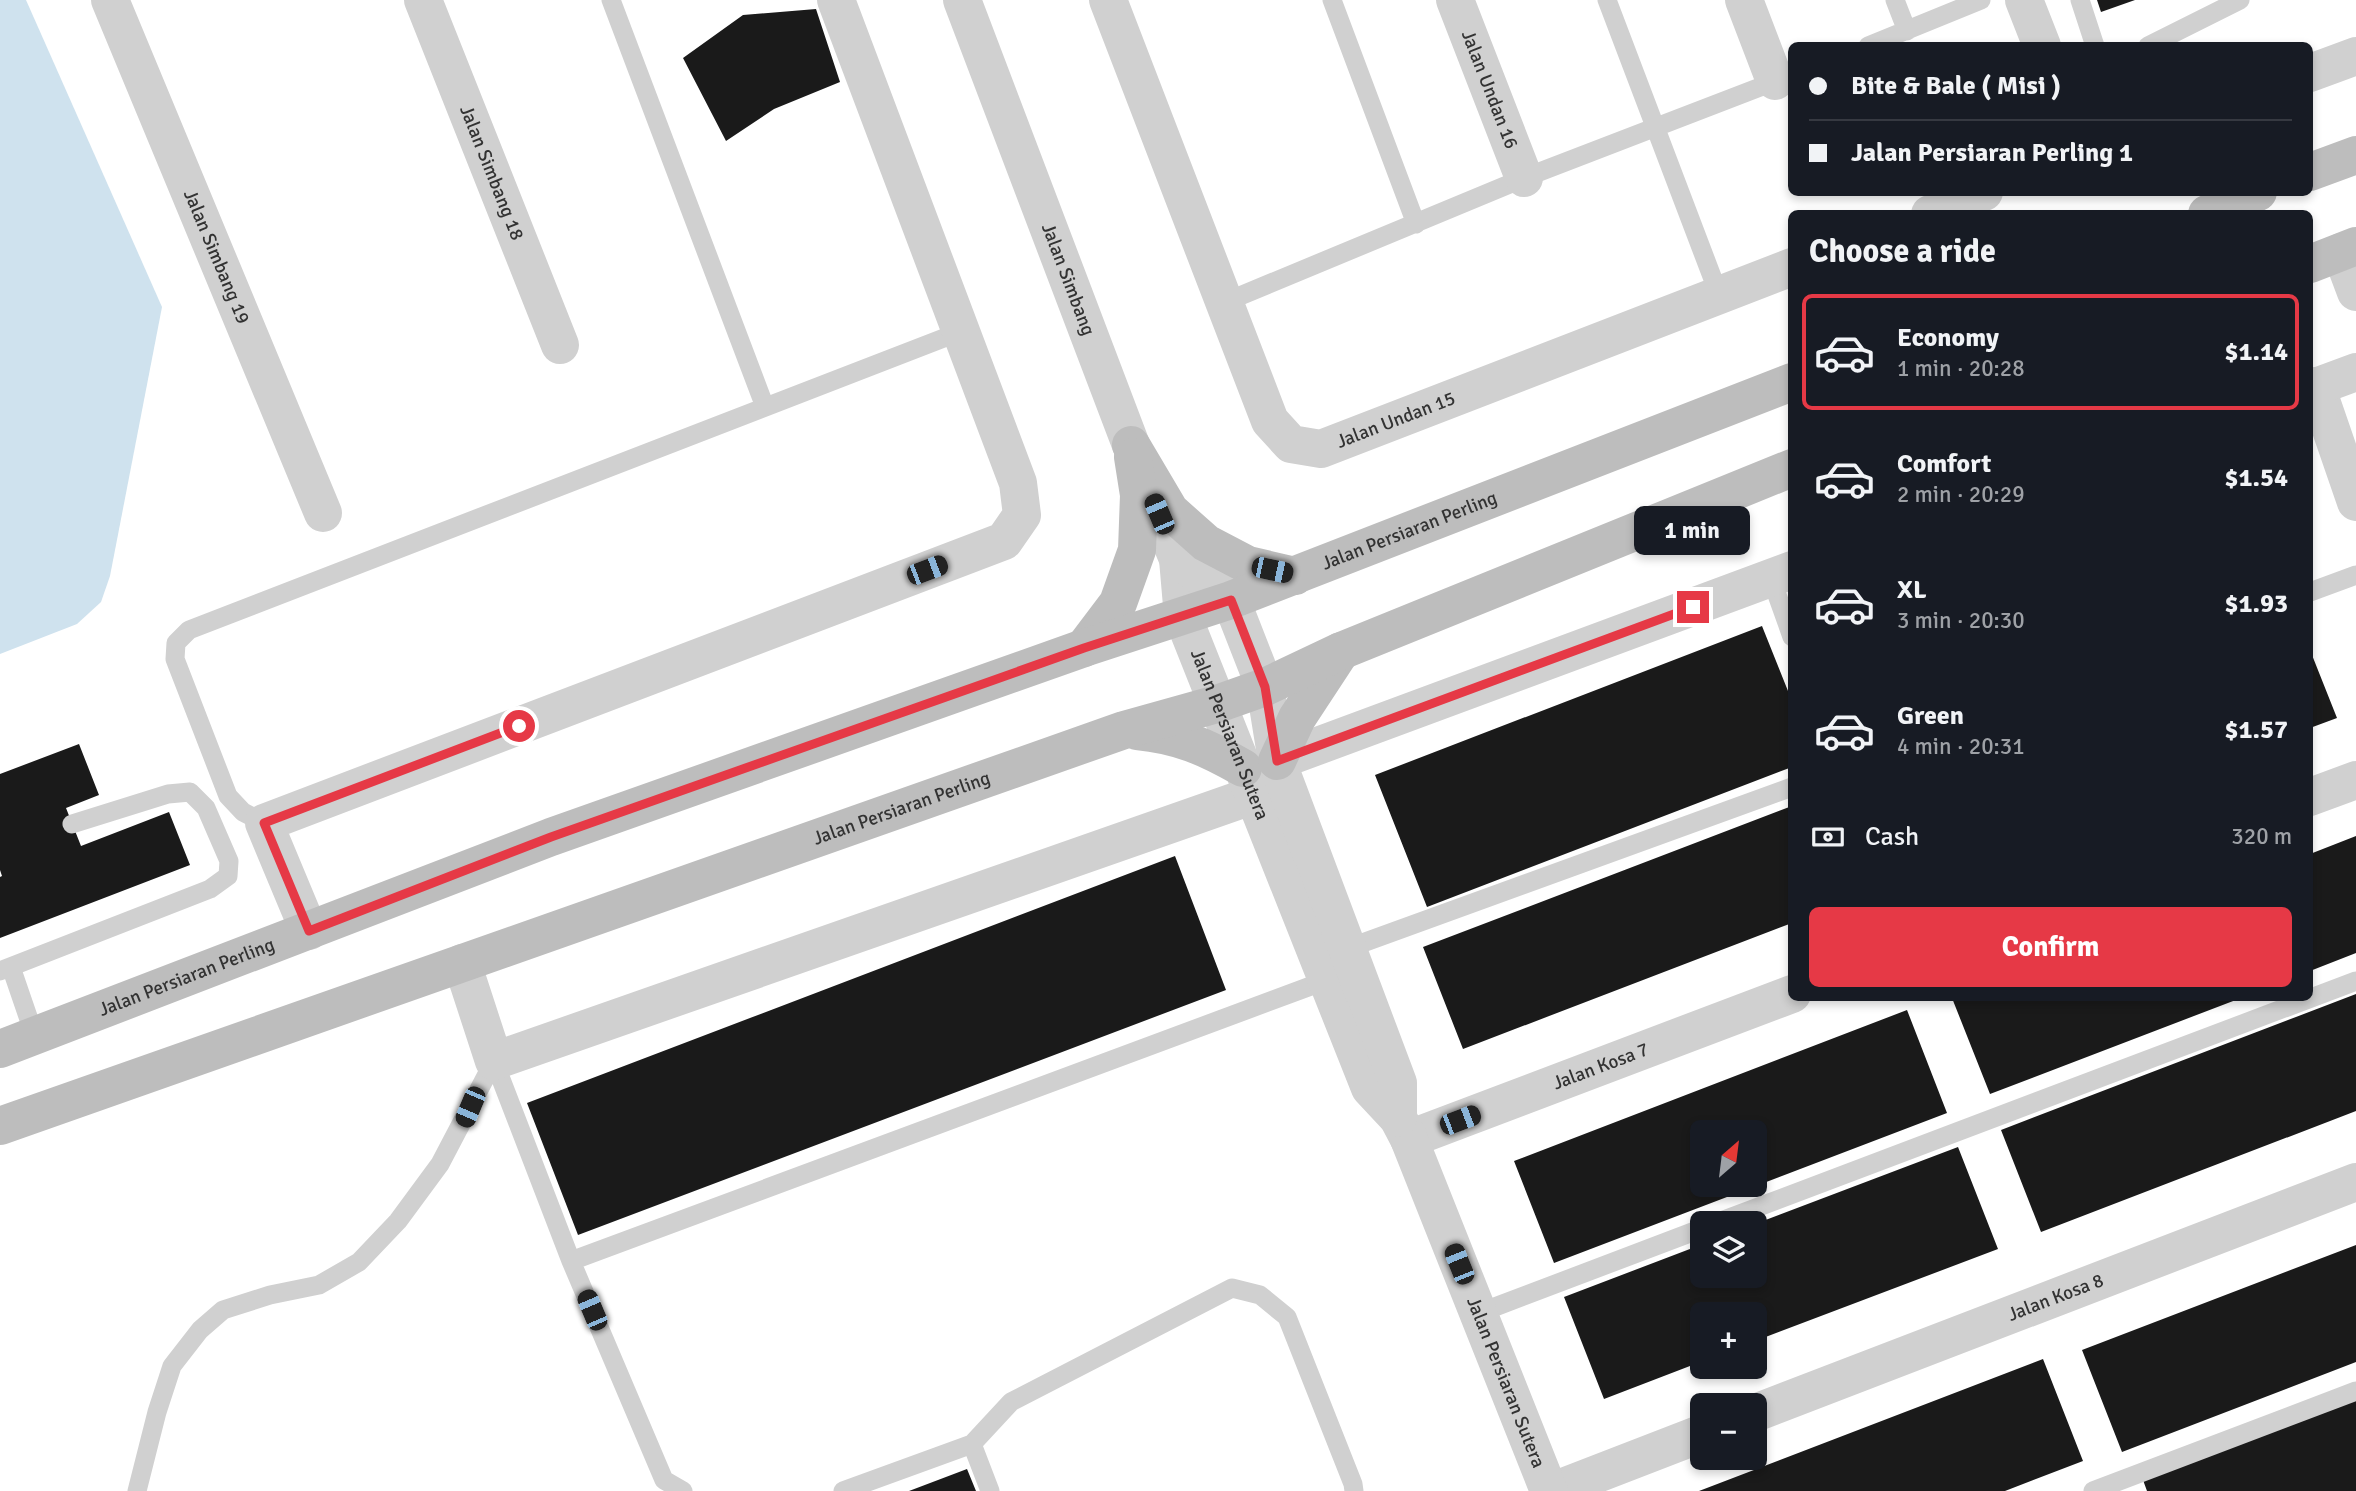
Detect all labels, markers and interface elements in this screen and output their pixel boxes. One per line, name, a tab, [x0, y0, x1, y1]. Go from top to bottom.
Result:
street label: Jalan Undan 16	[1456, 27, 1524, 152]
text: Bite & Bale ( Misi )	[1851, 70, 2061, 102]
street label: Jalan Simbang 18	[454, 102, 529, 244]
text: Jalan Persiaran Perling 1	[1851, 137, 2133, 169]
street label: Jalan Simbang 19	[178, 186, 255, 327]
street label: Jalan Simbang	[1036, 220, 1100, 339]
text: Choose a ride	[1809, 232, 1996, 271]
icon: car	[1813, 321, 1876, 384]
text: Economy	[1897, 322, 1999, 354]
text: $1.14	[2224, 336, 2288, 368]
text: 1 min · 20:28	[1897, 354, 2025, 383]
street label: Jalan Undan 15	[1333, 386, 1459, 454]
icon: car	[1813, 447, 1876, 510]
text: Comfort	[1897, 448, 1991, 480]
text: $1.54	[2224, 462, 2288, 494]
text: 2 min · 20:29	[1897, 480, 2025, 509]
street label: Jalan Persiaran Perling	[1318, 486, 1501, 576]
car	[1142, 491, 1177, 537]
callout: 1 min	[1635, 505, 1751, 554]
text: 1 min	[1664, 516, 1720, 545]
car	[904, 553, 951, 587]
car	[1250, 555, 1295, 585]
icon: car	[1813, 573, 1876, 636]
text: XL	[1897, 574, 1927, 606]
text: $1.93	[2224, 588, 2288, 620]
route end	[1677, 591, 1709, 623]
text: 3 min · 20:30	[1897, 606, 2025, 635]
street label: Jalan Persiaran Sutera	[1185, 646, 1274, 824]
icon: car	[1813, 699, 1876, 762]
text: Green	[1897, 700, 1964, 732]
route start	[503, 710, 535, 742]
text: $1.57	[2224, 714, 2288, 746]
text: 4 min · 20:31	[1897, 732, 2025, 761]
street label: Jalan Persiaran Perling	[810, 766, 994, 851]
icon: cash	[1809, 818, 1847, 856]
text: Cash	[1865, 821, 1919, 853]
text: 320 m	[2231, 822, 2292, 851]
button: Confirm	[1809, 907, 2292, 987]
street label: Jalan Persiaran Perling	[95, 933, 278, 1022]
street label: Jalan Kosa 7	[1549, 1037, 1652, 1095]
car	[453, 1084, 488, 1130]
car	[1437, 1103, 1484, 1137]
north arrow	[1690, 1120, 1768, 1197]
map controls	[1690, 1120, 1767, 1470]
button: layers	[1690, 1211, 1767, 1288]
car	[1442, 1241, 1477, 1287]
street label: Jalan Kosa 8	[2004, 1268, 2107, 1327]
car	[575, 1287, 610, 1333]
street label: Jalan Persiaran Sutera	[1461, 1293, 1551, 1471]
button: +	[1690, 1302, 1767, 1379]
button: −	[1690, 1393, 1767, 1470]

